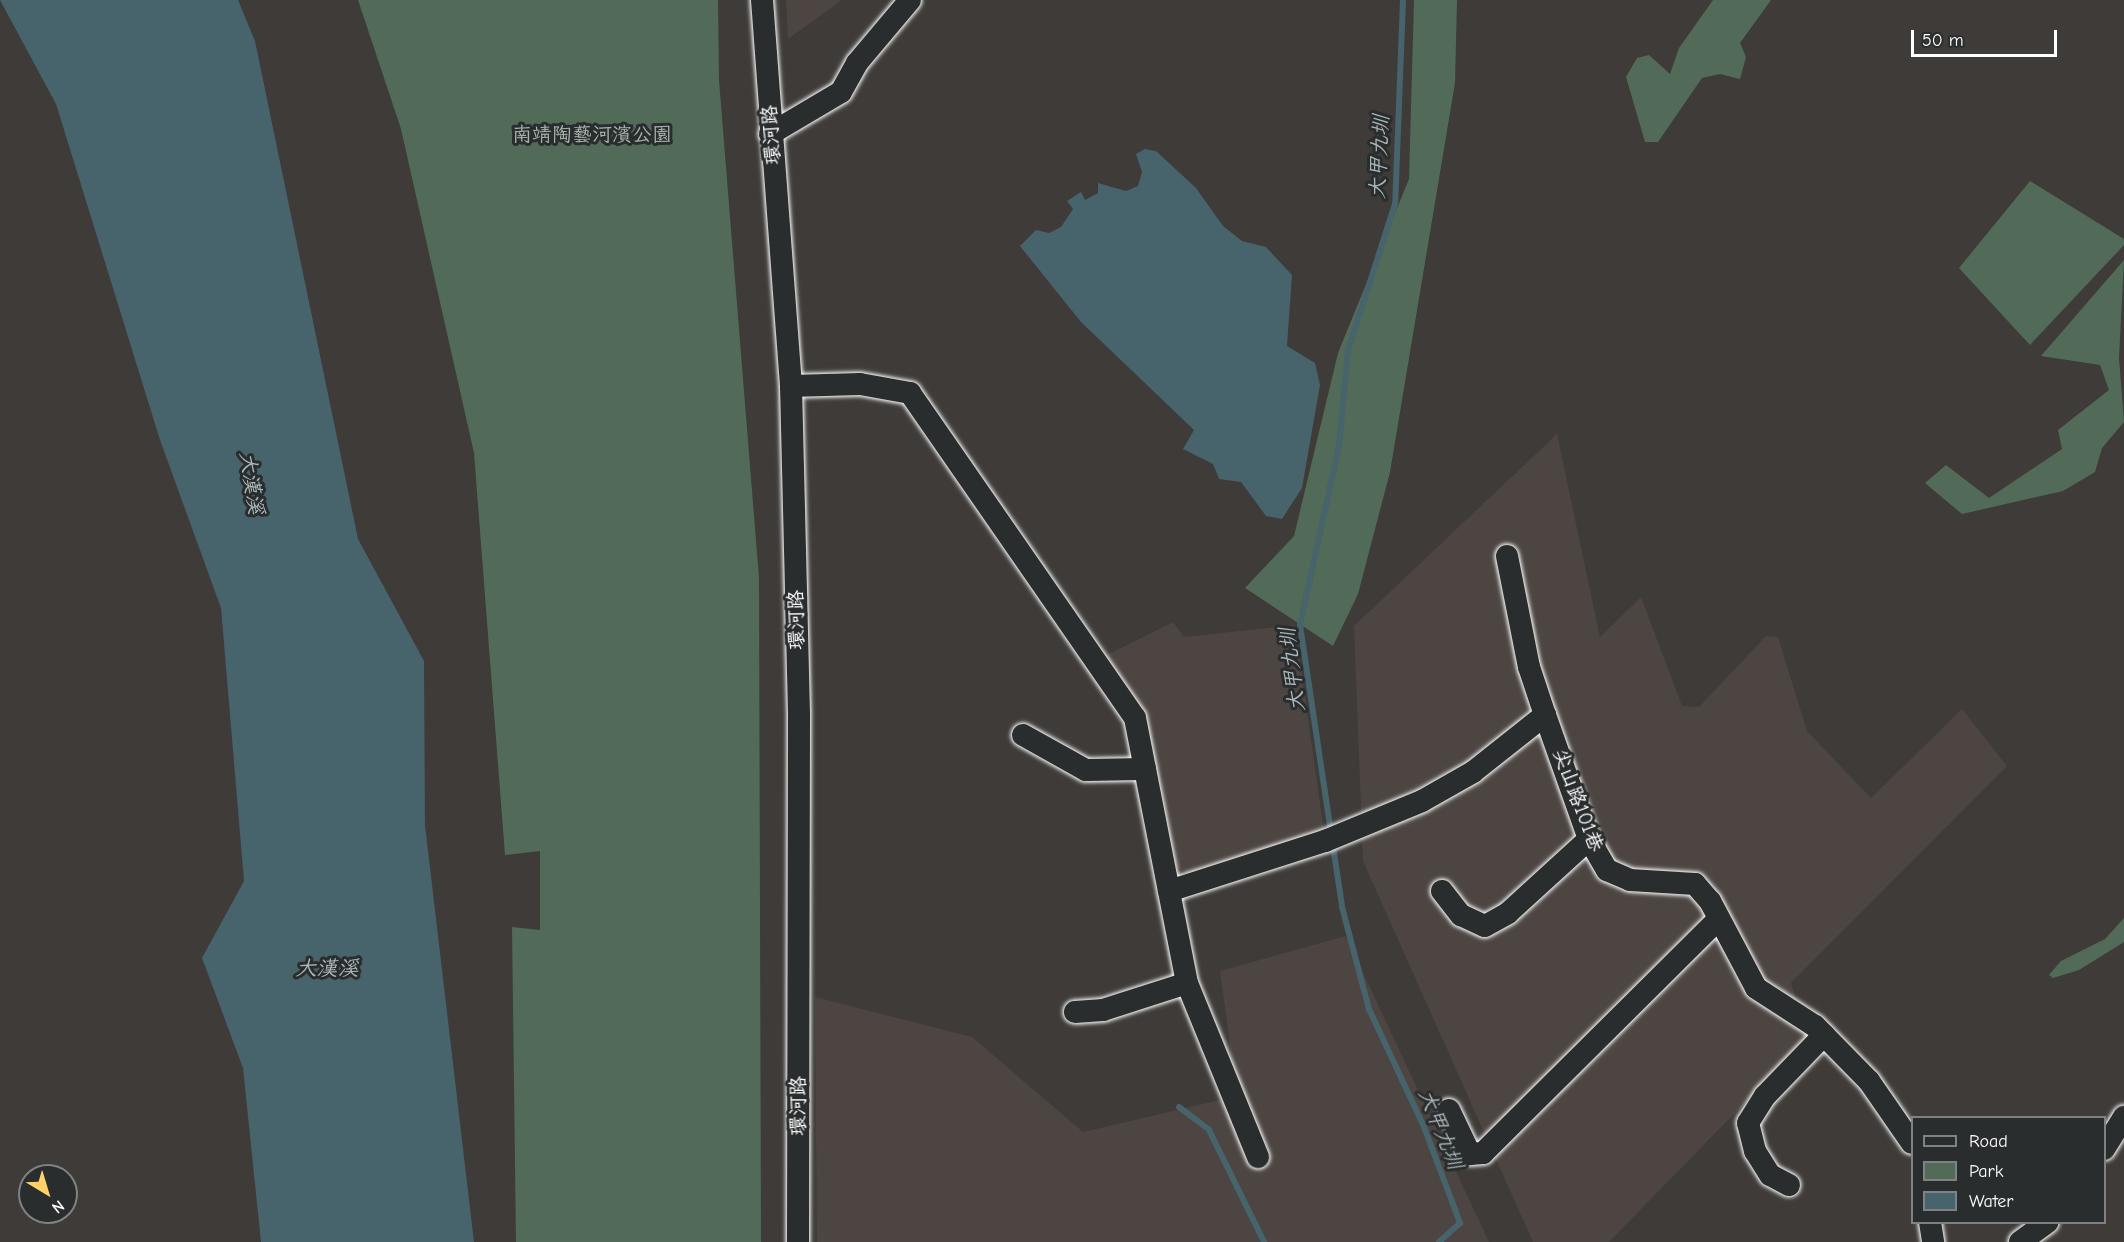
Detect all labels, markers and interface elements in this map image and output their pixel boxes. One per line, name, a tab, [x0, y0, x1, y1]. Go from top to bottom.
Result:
scale bar	[1914, 18, 2060, 56]
text: 50 m	[1922, 30, 1964, 51]
street label: 環河路	[757, 104, 785, 166]
water label: 大甲九圳	[1364, 114, 1394, 200]
park label: 南靖陶藝河濱公園	[512, 122, 672, 146]
water label: 大漢溪	[235, 450, 269, 516]
street label: 環河路	[783, 590, 809, 650]
water label: 大甲九圳	[1274, 627, 1310, 713]
street label: 尖山路101巷	[1547, 745, 1609, 855]
water label: 大漢溪	[296, 955, 358, 981]
street label: 環河路	[786, 1076, 810, 1136]
water label: 大甲九圳	[1414, 1085, 1468, 1173]
legend	[1911, 1116, 2106, 1224]
text: Road	[1969, 1131, 2008, 1152]
text: Park	[1969, 1161, 2003, 1182]
north arrow	[18, 1164, 78, 1224]
text: Water	[1969, 1191, 2013, 1212]
text: N	[48, 1196, 68, 1217]

